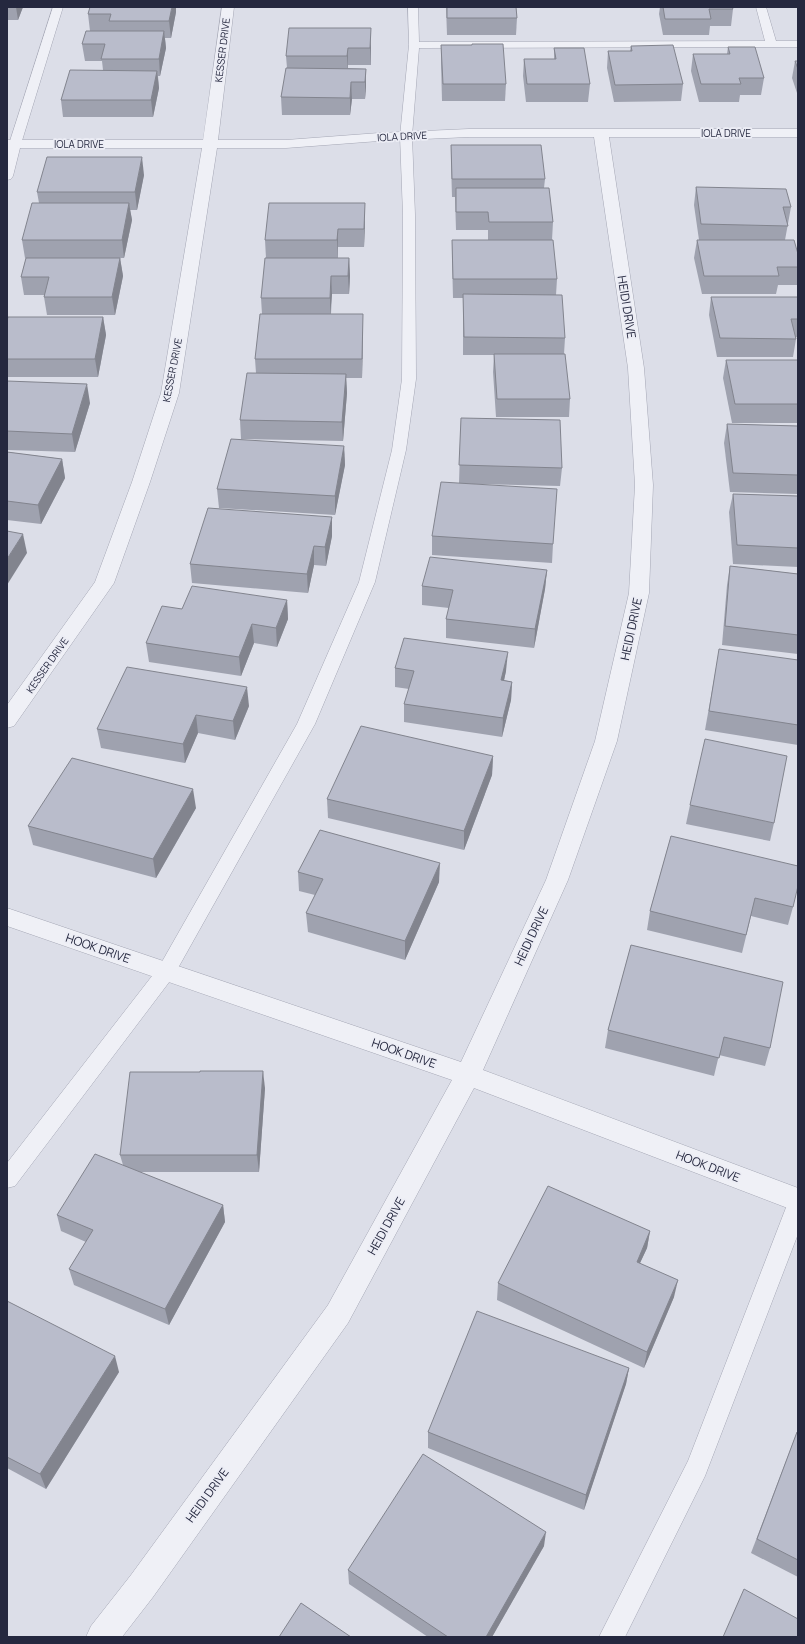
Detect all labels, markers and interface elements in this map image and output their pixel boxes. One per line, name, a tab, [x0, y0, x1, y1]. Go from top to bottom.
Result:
street label: KESSER DRIVE	[211, 17, 233, 83]
street label: IOLA DRIVE	[701, 126, 751, 140]
street label: IOLA DRIVE	[377, 128, 428, 144]
street label: IOLA DRIVE	[54, 137, 104, 151]
street label: HEIDI DRIVE	[614, 274, 640, 340]
street label: KESSER DRIVE	[159, 336, 185, 403]
street label: HEIDI DRIVE	[616, 596, 646, 662]
street label: KESSER DRIVE	[23, 634, 72, 696]
street label: HEIDI DRIVE	[510, 903, 552, 968]
street label: HOOK DRIVE	[63, 929, 133, 967]
street label: HOOK DRIVE	[369, 1034, 439, 1072]
street label: HOOK DRIVE	[674, 1146, 743, 1186]
street label: HEIDI DRIVE	[363, 1194, 409, 1258]
street label: HEIDI DRIVE	[181, 1464, 233, 1526]

